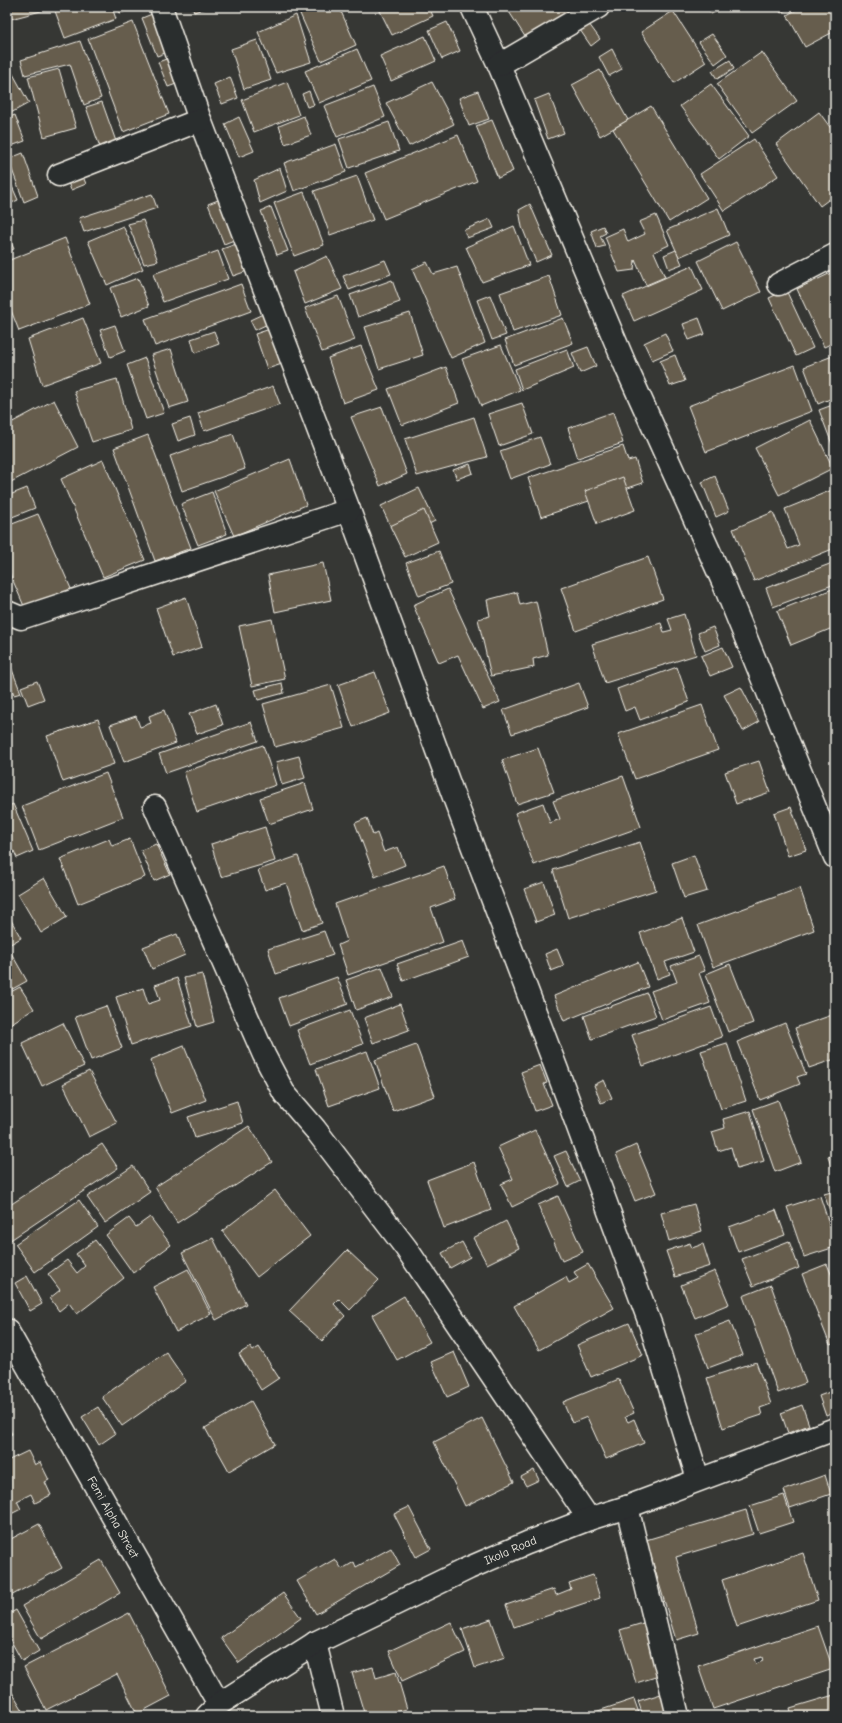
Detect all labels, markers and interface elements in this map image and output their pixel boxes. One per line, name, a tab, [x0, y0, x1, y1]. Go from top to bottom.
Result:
street label: Femi Alpha Street	[84, 1474, 142, 1561]
street label: Ikola Road	[482, 1533, 538, 1568]

